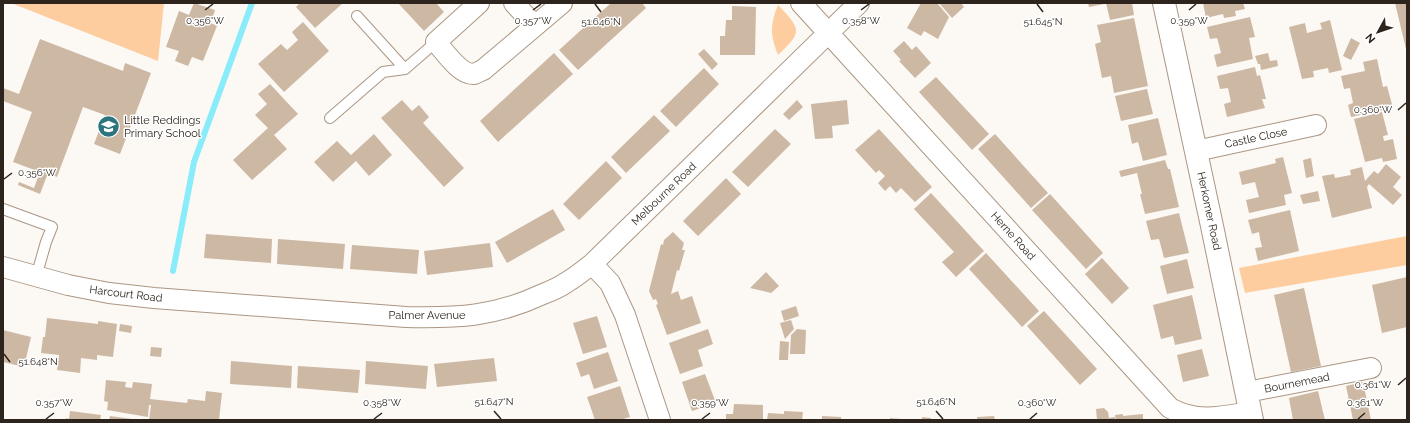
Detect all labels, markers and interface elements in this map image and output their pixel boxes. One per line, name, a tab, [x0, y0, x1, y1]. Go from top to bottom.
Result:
north arrow	[1358, 12, 1398, 52]
text: 0.356°W	[186, 15, 225, 26]
text: 0.357°W	[514, 15, 552, 26]
text: 0.358°W	[842, 15, 880, 26]
text: 0.359°W	[1170, 15, 1208, 26]
text: 51.646°N	[581, 16, 621, 27]
text: 51.645°N	[1024, 16, 1062, 27]
text: N	[1363, 31, 1378, 46]
text: 0.360°W	[1354, 104, 1393, 115]
school or university icon: Little Reddings Primary School	[95, 113, 121, 139]
place label: Little Reddings Primary School	[124, 114, 201, 140]
street label: Castle Close	[1224, 125, 1289, 151]
street label: Melbourne Road	[629, 160, 699, 228]
text: 0.356°W	[18, 167, 57, 178]
street label: Herkomer Road	[1194, 171, 1224, 252]
street label: Herne Road	[988, 209, 1038, 263]
street label: Harcourt Road	[89, 283, 163, 305]
street label: Palmer Avenue	[389, 309, 466, 322]
text: 51.648°N	[18, 356, 58, 367]
street label: Bournemead	[1263, 370, 1331, 396]
text: 0.361°W	[1355, 379, 1392, 390]
text: 51.647°N	[475, 396, 513, 407]
text: 51.646°N	[916, 396, 956, 407]
text: 0.357°W	[35, 397, 73, 408]
text: 0.358°W	[363, 397, 401, 408]
text: 0.359°W	[691, 397, 729, 408]
text: 0.360°W	[1018, 397, 1057, 408]
text: 0.361°W	[1347, 397, 1384, 408]

